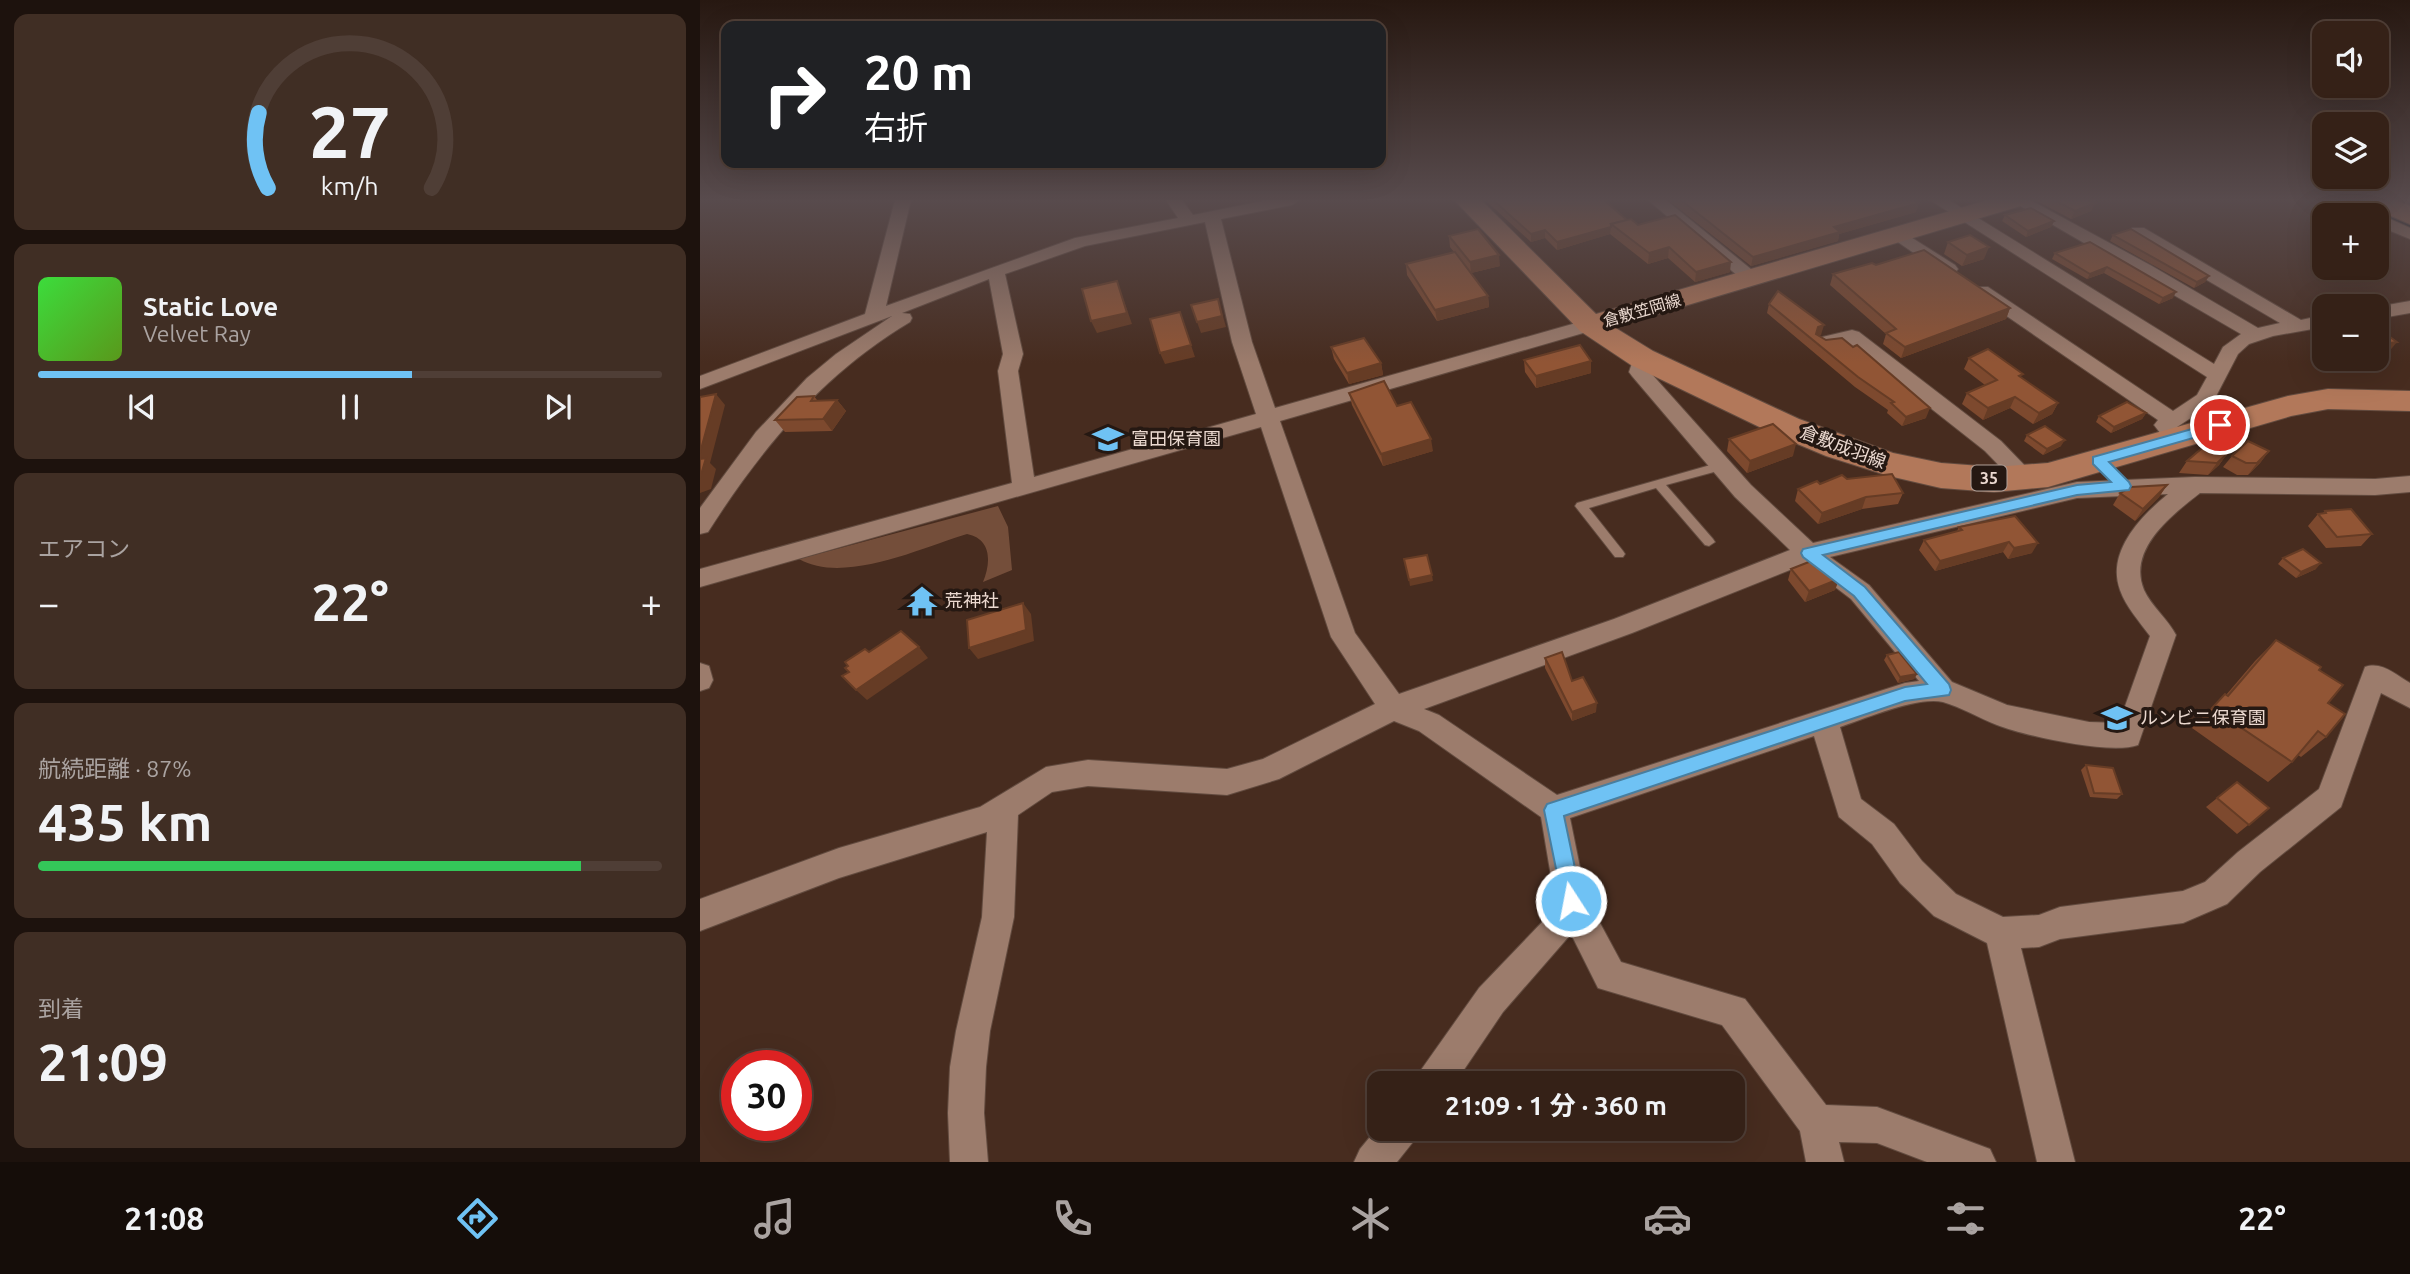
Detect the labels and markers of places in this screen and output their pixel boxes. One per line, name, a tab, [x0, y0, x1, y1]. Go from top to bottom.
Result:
pin	[2190, 395, 2250, 455]
school or university icon: 富田保育園	[1091, 422, 1125, 456]
place label: 富田保育園	[1131, 428, 1221, 448]
temple icon: 荒神社	[905, 584, 939, 618]
place label: 荒神社	[945, 590, 999, 610]
school or university icon: ルンビニ保育園	[2100, 701, 2134, 735]
place label: ルンビニ保育園	[2140, 707, 2266, 727]

